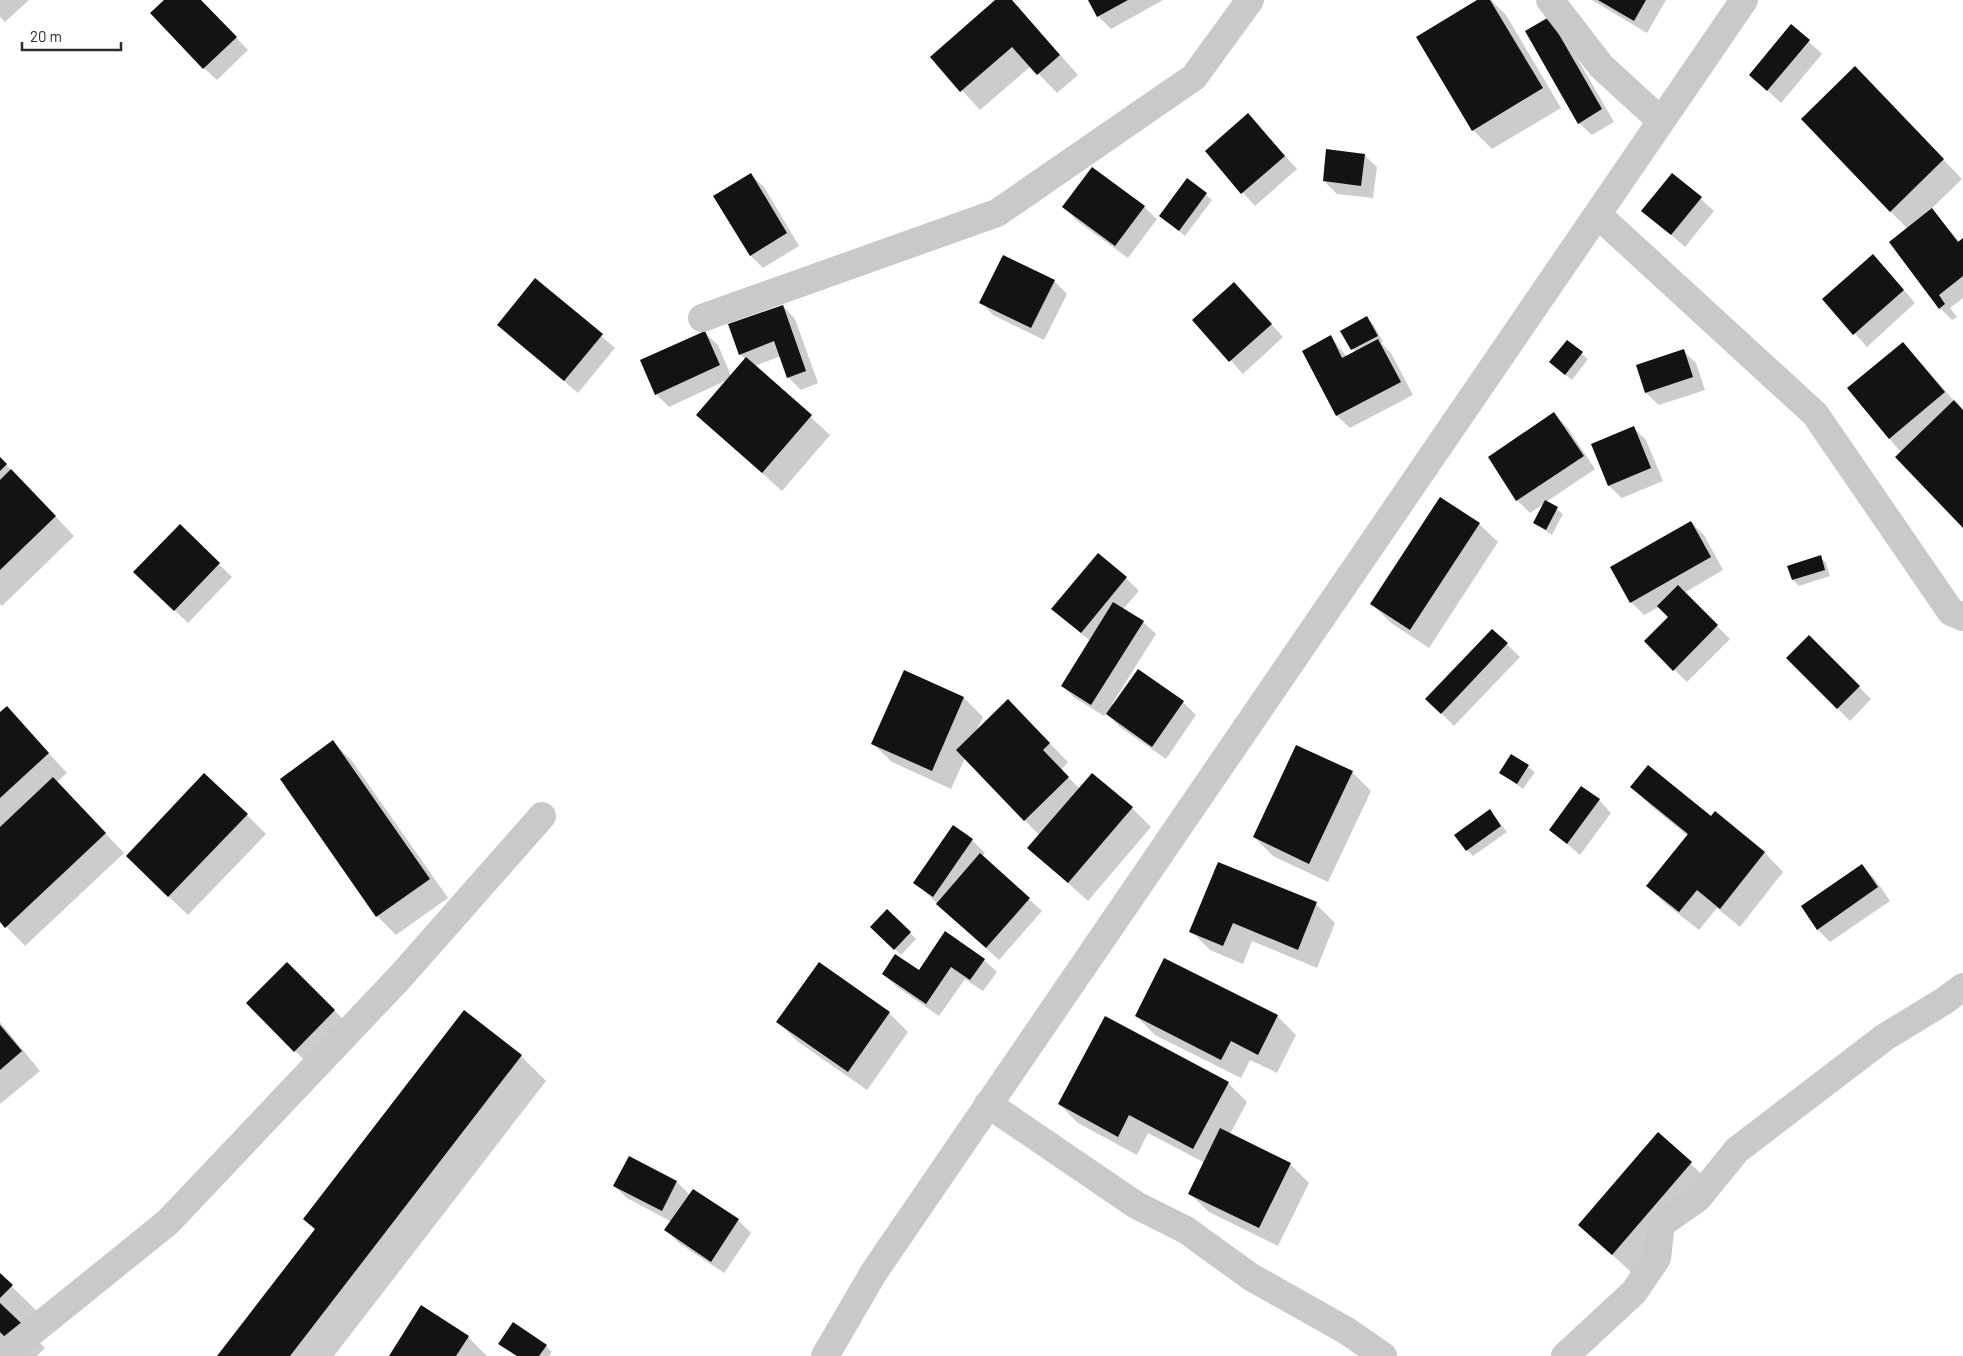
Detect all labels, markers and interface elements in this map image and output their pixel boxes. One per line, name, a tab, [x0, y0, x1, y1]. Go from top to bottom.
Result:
scale bar	[22, 20, 121, 52]
text: 20 m	[30, 27, 62, 45]

